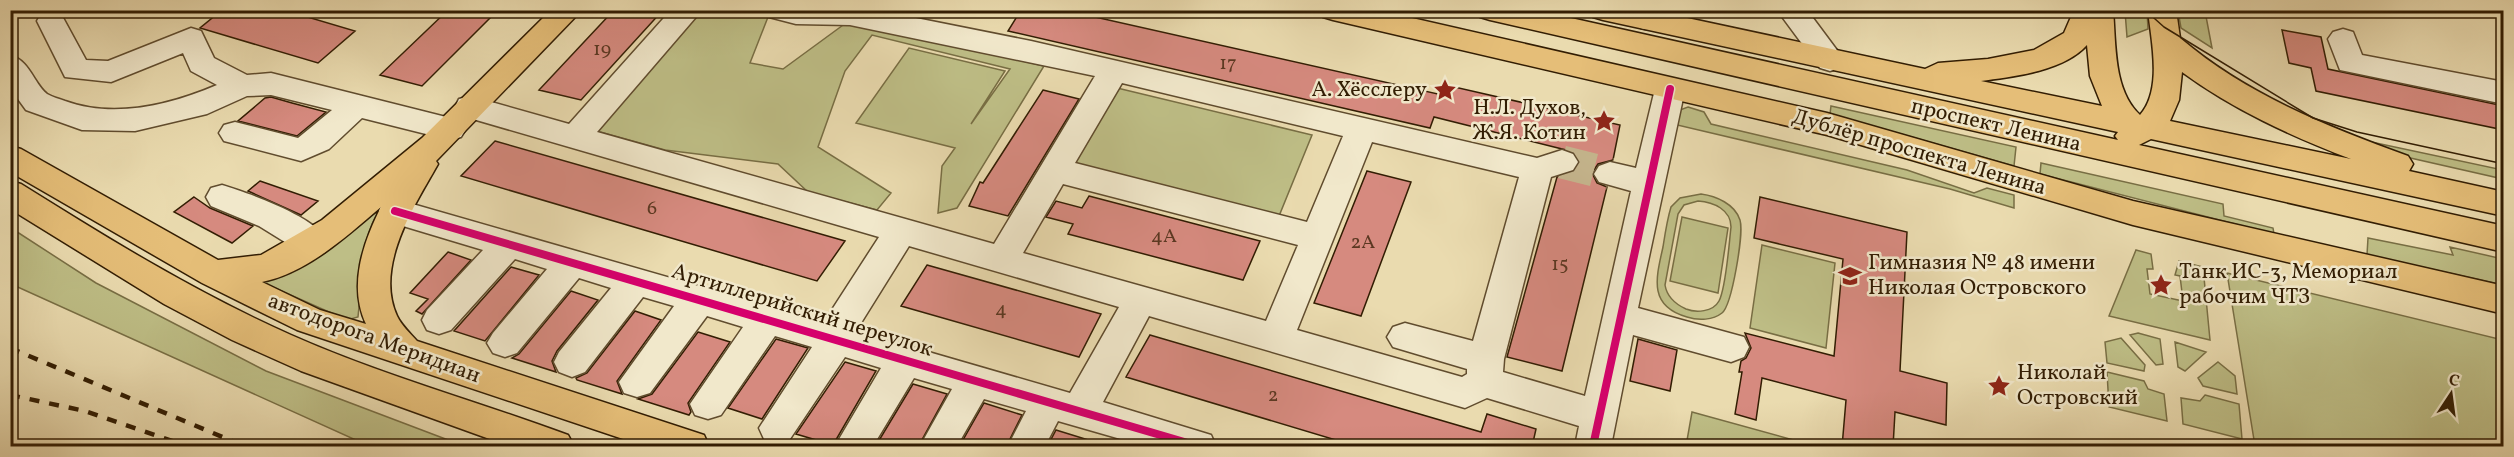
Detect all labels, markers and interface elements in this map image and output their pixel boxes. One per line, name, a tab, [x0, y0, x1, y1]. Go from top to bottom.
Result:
house number: 19	[593, 36, 611, 64]
house number: 17	[1219, 50, 1237, 78]
place label: А. Хёсслеру	[1312, 75, 1427, 106]
place icon: А. Хёсслеру	[1432, 77, 1458, 103]
street label: проспект Ленина	[1908, 91, 2084, 161]
place label: Н.Л. Духов, Ж.Я. Котин	[1472, 93, 1586, 149]
street label: Дублёр проспекта Ленина	[1788, 102, 2050, 204]
place icon: Н.Л. Духов, Ж.Я. Котин	[1591, 108, 1617, 134]
house number: 6	[647, 195, 657, 223]
house number: 4А	[1151, 223, 1177, 251]
house number: 2А	[1351, 229, 1375, 257]
place label: Гимназия № 48 имени Николая Островского	[1868, 248, 2095, 304]
house number: 15	[1551, 251, 1569, 279]
street label: Артиллерийский переулок	[668, 256, 937, 366]
place label: Танк ИС-3, Мемориал рабочим ЧТЗ	[2179, 257, 2397, 313]
school or university icon: Гимназия № 48 имени Николая Островского	[1837, 263, 1863, 289]
place icon: Танк ИС-3, Мемориал рабочим ЧТЗ	[2148, 272, 2174, 298]
street label: автодорога Меридиан	[263, 286, 485, 392]
house number: 4	[995, 296, 1007, 324]
place label: Николай Островский	[2017, 358, 2138, 414]
north arrow	[2421, 364, 2481, 424]
text: С	[2446, 369, 2461, 393]
place icon: Николай Островский	[1986, 373, 2012, 399]
house number: 2	[1268, 382, 1278, 410]

